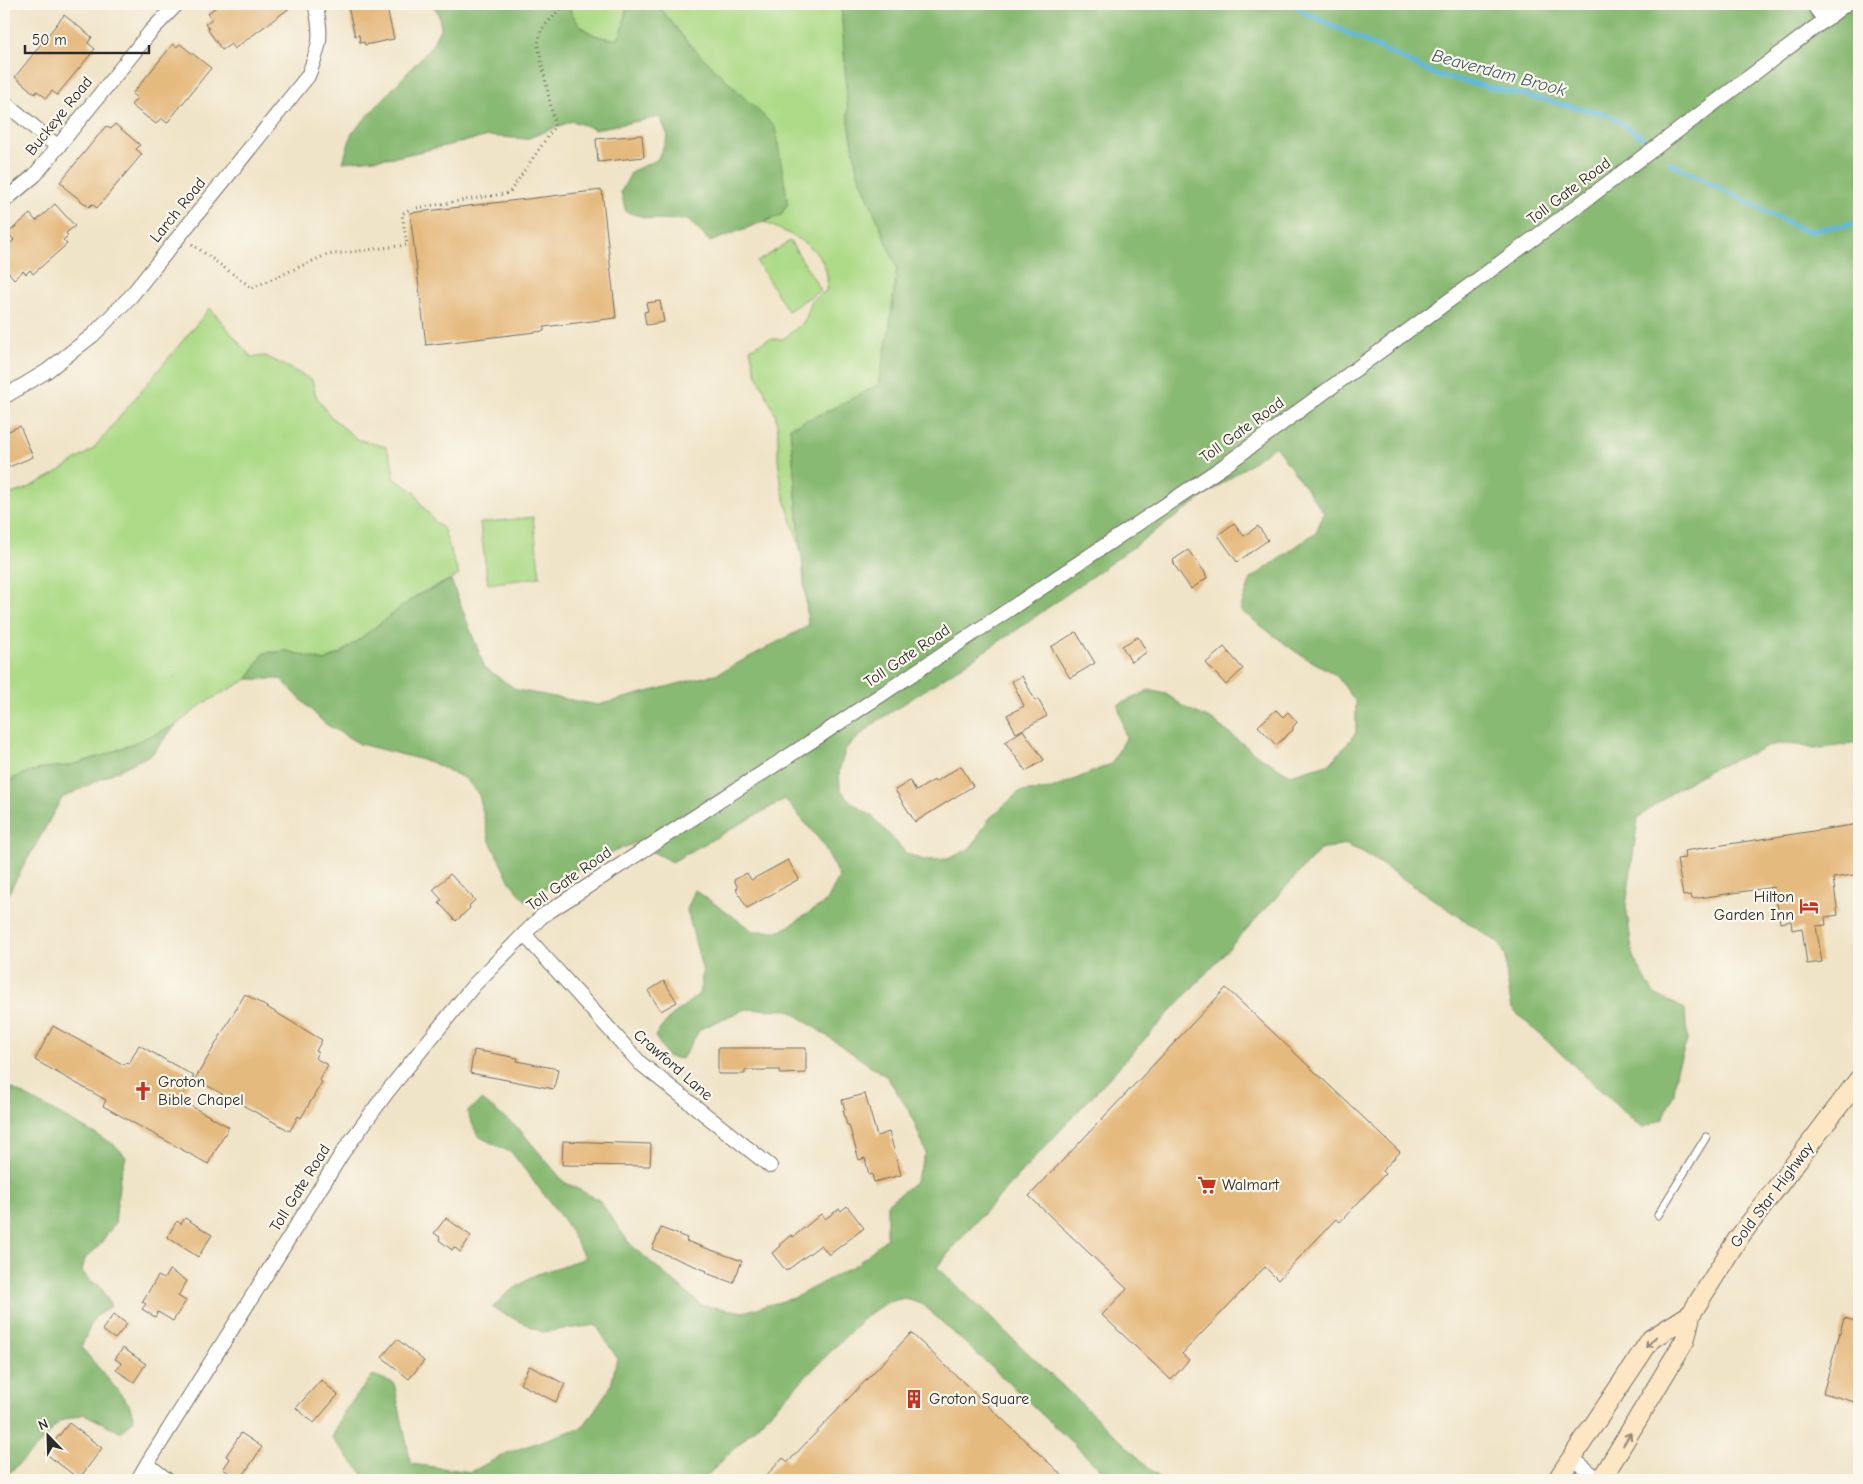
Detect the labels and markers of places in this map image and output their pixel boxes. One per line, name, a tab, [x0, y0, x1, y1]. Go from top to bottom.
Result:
place label: Hilton Garden Inn	[1714, 888, 1794, 924]
hotel icon: Hilton Garden Inn	[1798, 895, 1820, 917]
place label: Groton Bible Chapel	[158, 1073, 244, 1109]
church icon: Groton Bible Chapel	[132, 1080, 154, 1102]
supermarket icon: Walmart	[1196, 1174, 1218, 1196]
place label: Walmart	[1222, 1176, 1279, 1194]
building icon: Groton Square	[903, 1388, 925, 1410]
place label: Groton Square	[929, 1390, 1029, 1408]

